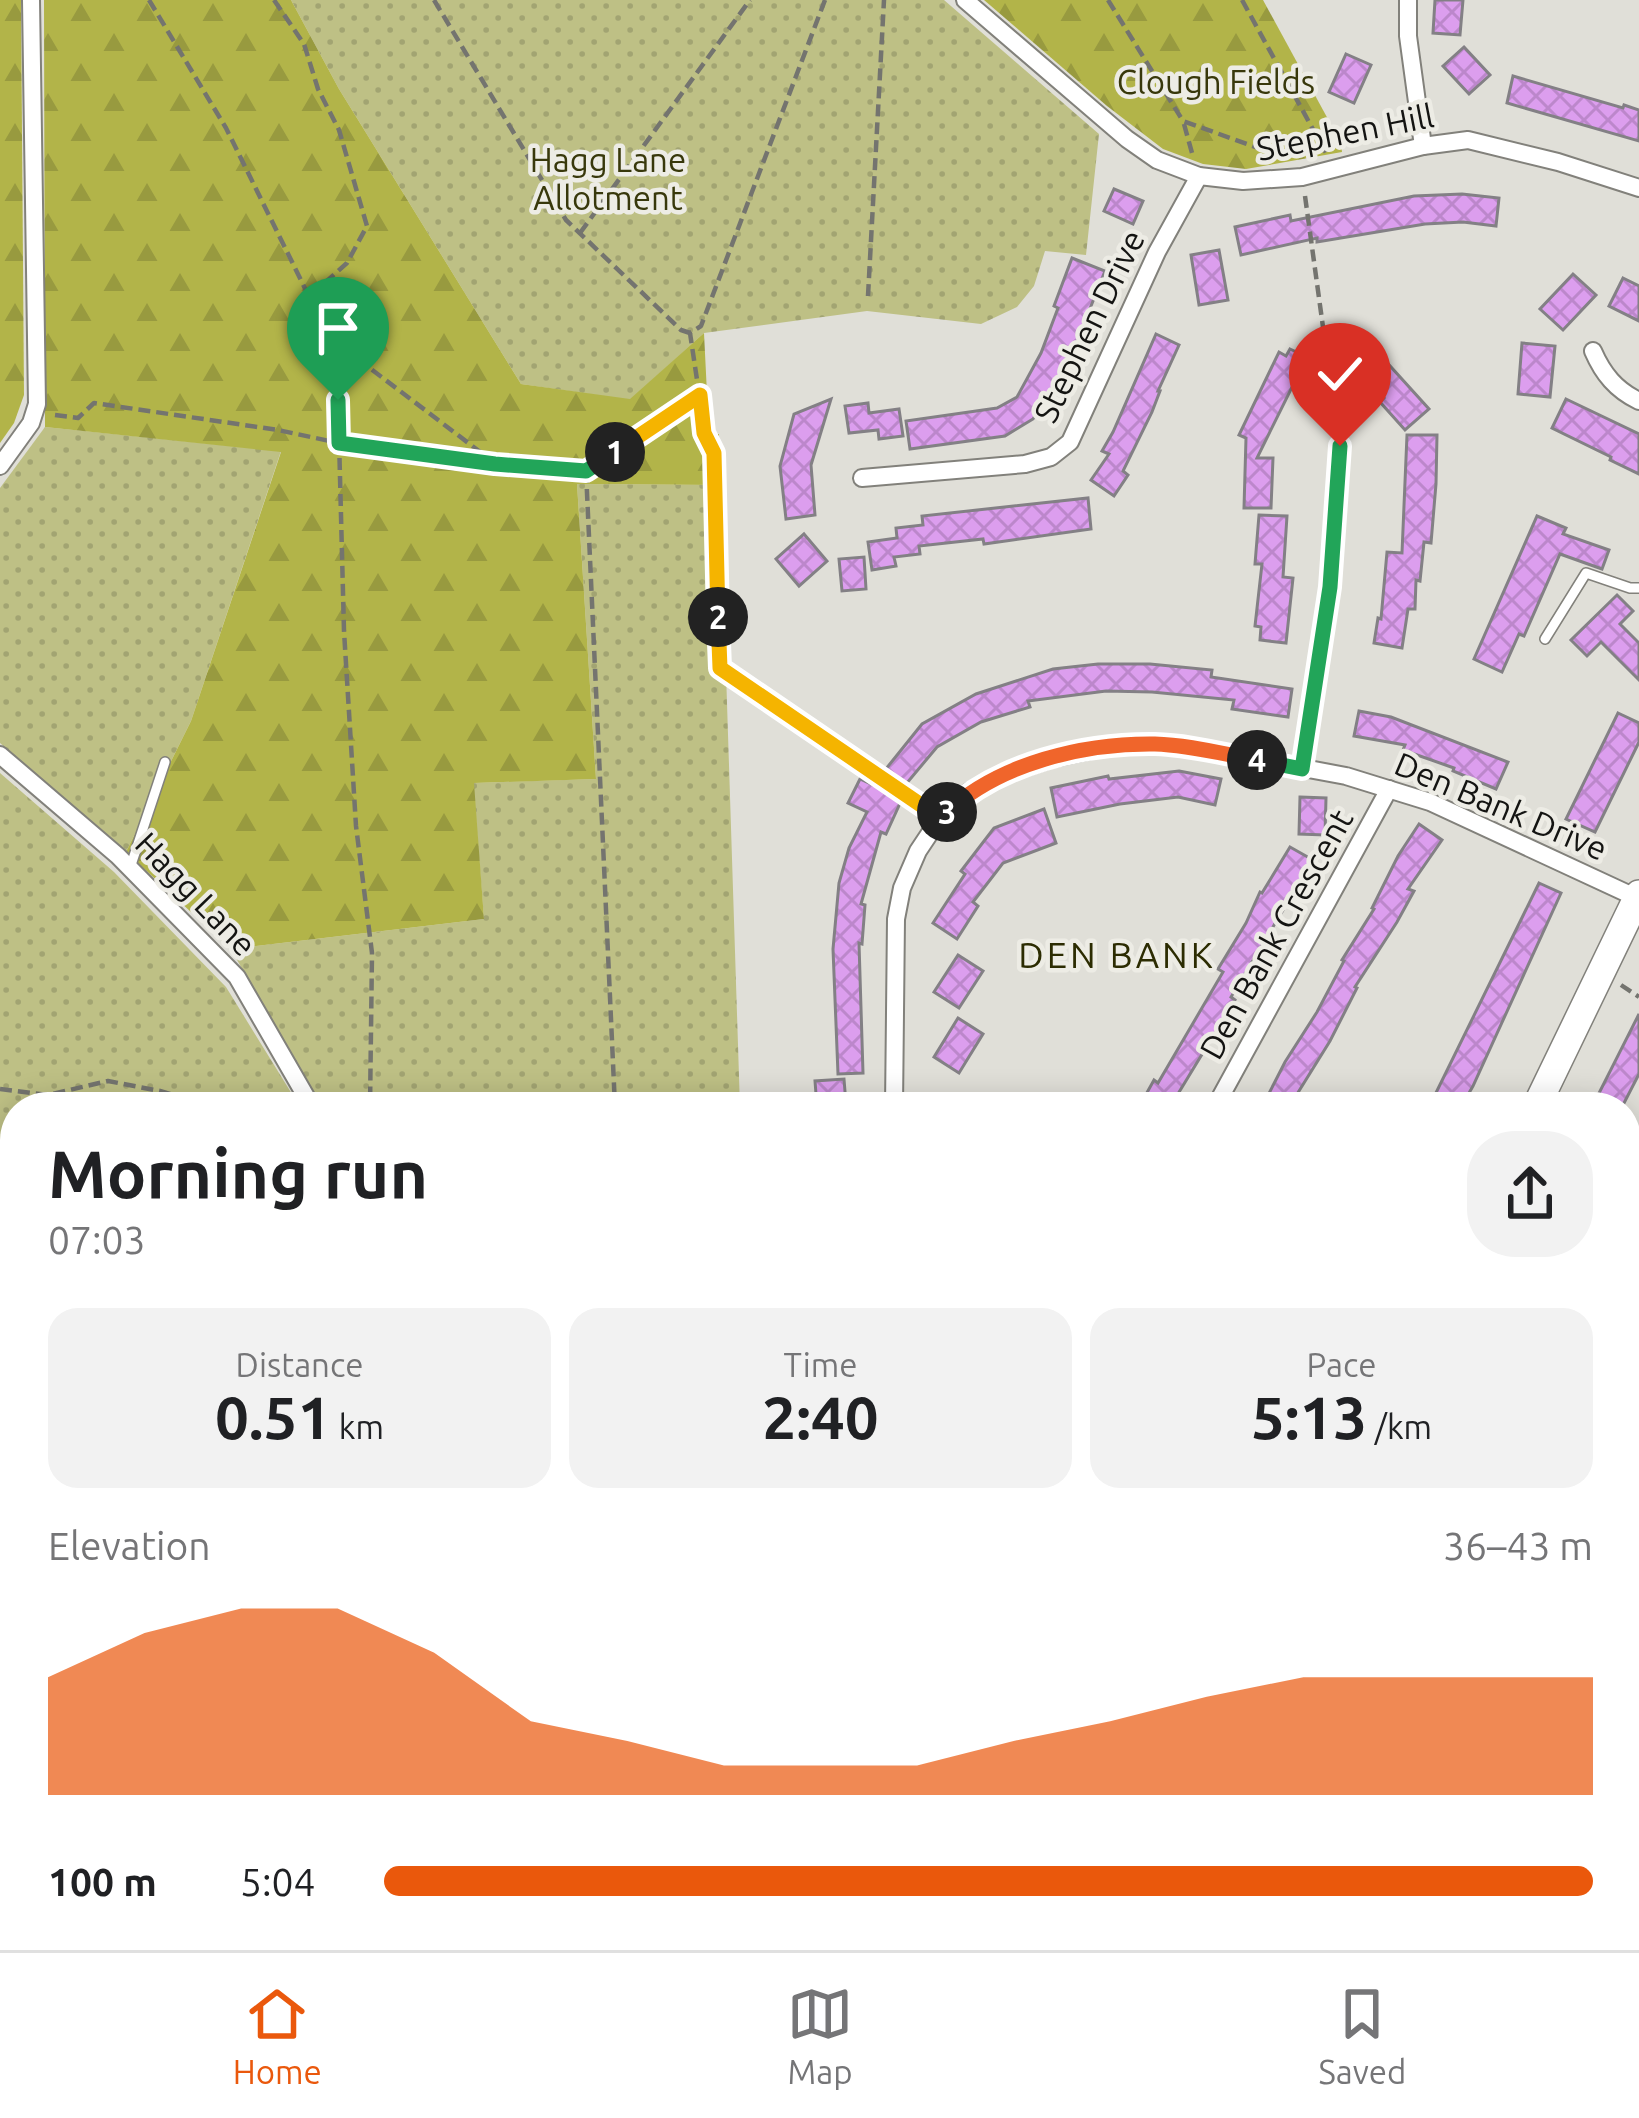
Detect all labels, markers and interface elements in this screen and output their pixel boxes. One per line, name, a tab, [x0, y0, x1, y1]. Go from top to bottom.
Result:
park label: Clough Fields	[1117, 63, 1315, 100]
street label: Stephen Hill	[1253, 96, 1437, 167]
park label: Hagg Lane Allotment	[530, 141, 686, 216]
street label: Stephen Drive	[1026, 224, 1151, 428]
pin	[287, 277, 389, 400]
icon: arrive	[305, 295, 371, 361]
pin	[1289, 323, 1391, 446]
icon: check	[1307, 341, 1373, 407]
pin: 1	[585, 422, 645, 482]
text: 1	[606, 433, 624, 470]
pin: 2	[688, 587, 748, 647]
text: 2	[709, 598, 727, 635]
pin: 4	[1227, 730, 1287, 790]
text: 4	[1248, 741, 1266, 778]
street label: Den Bank Drive	[1390, 744, 1613, 867]
pin: 3	[917, 782, 977, 842]
text: 3	[938, 793, 956, 830]
street label: Den Bank Crescent	[1192, 803, 1359, 1065]
street label: Hagg Lane	[129, 825, 264, 963]
district label: DEN BANK	[1018, 934, 1216, 975]
button: share	[1467, 1131, 1593, 1257]
text: Morning run	[48, 1136, 428, 1210]
text: 07:03	[48, 1218, 146, 1261]
text: Distance	[236, 1346, 363, 1383]
text: Time	[784, 1346, 857, 1383]
text: Pace	[1307, 1346, 1376, 1383]
text: 0.51	[215, 1383, 331, 1450]
text: 2:40	[762, 1383, 879, 1450]
text: 5:13	[1251, 1383, 1367, 1450]
text: km	[331, 1408, 384, 1445]
text: /km	[1367, 1408, 1432, 1445]
text: Elevation	[48, 1524, 211, 1567]
text: 36–43 m	[1443, 1524, 1593, 1567]
text: 100 m	[48, 1860, 157, 1903]
text: 5:04	[240, 1860, 316, 1903]
tab: Home	[233, 1981, 322, 2090]
tab: Map	[787, 1981, 853, 2090]
tab: Saved	[1318, 1981, 1406, 2090]

